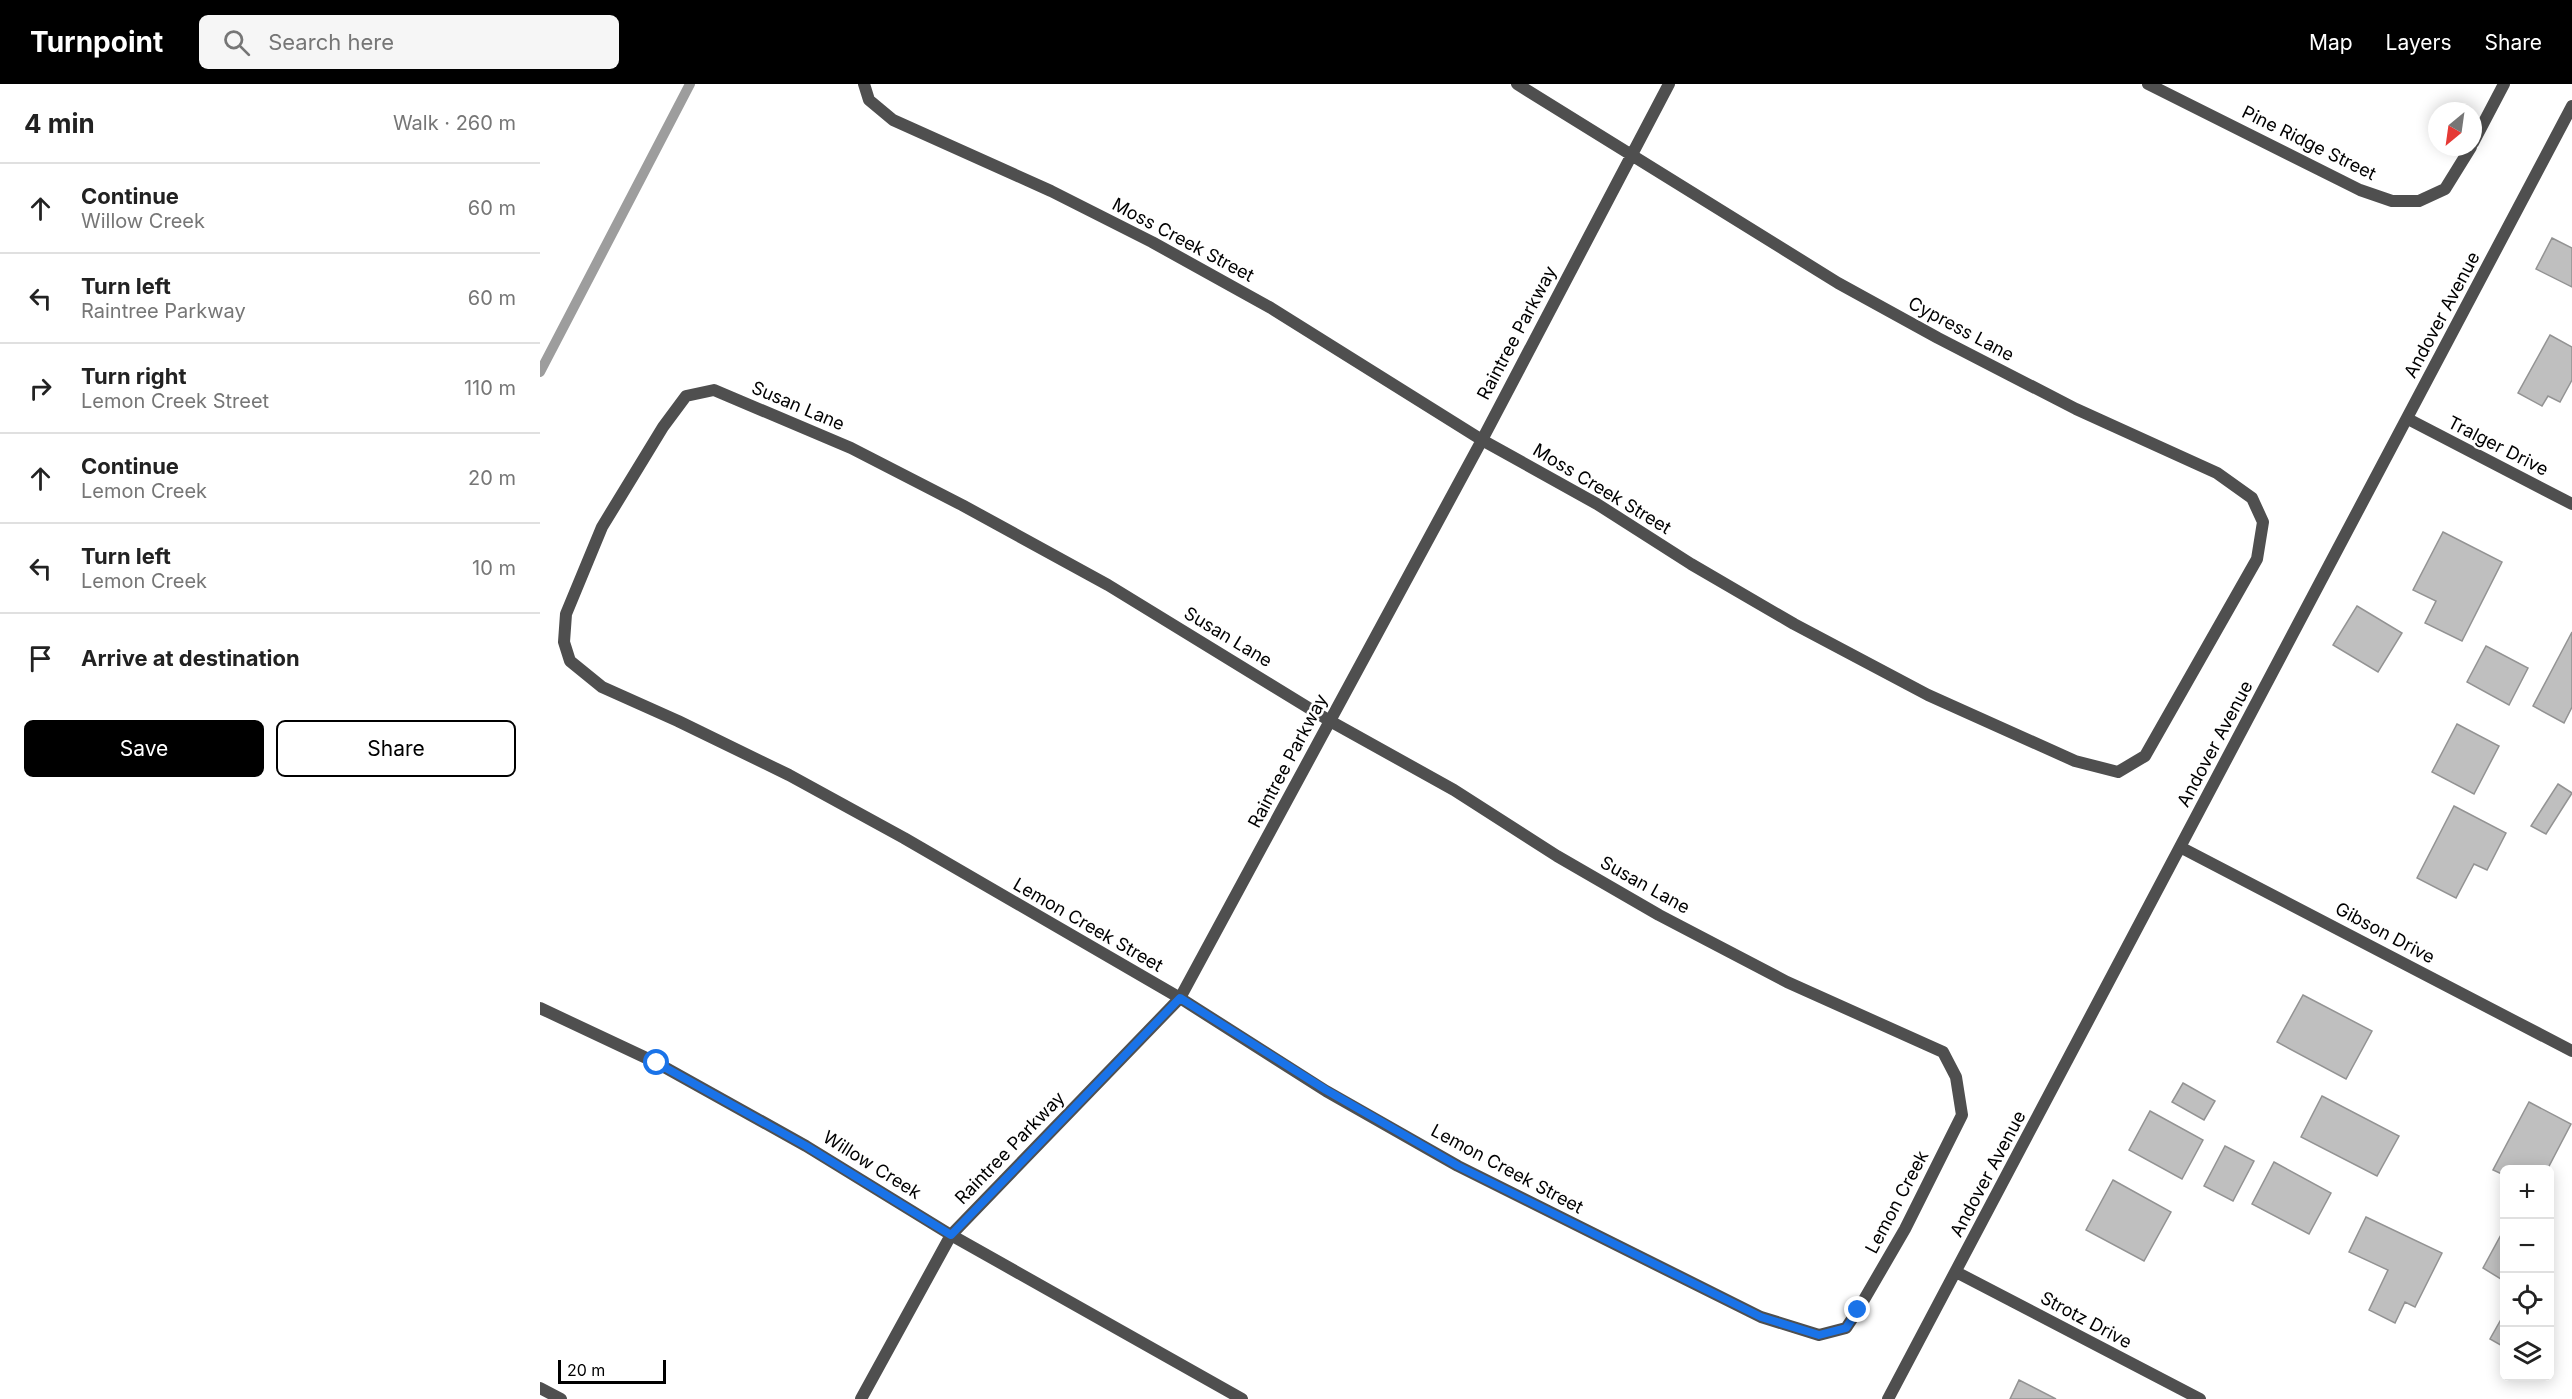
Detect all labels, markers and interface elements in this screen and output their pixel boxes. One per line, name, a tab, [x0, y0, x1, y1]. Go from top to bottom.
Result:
search box	[199, 15, 619, 69]
text: Turnpoint	[30, 25, 163, 59]
icon: search	[220, 26, 253, 59]
text: Search here	[268, 29, 394, 55]
text: Map	[2309, 30, 2353, 55]
text: Layers	[2386, 30, 2452, 55]
text: Share	[2485, 30, 2542, 55]
street label: Pine Ridge Street	[2239, 101, 2380, 184]
north arrow	[2428, 102, 2482, 156]
text: 4 min	[24, 108, 95, 139]
text: Walk · 260 m	[393, 111, 516, 135]
text: Continue	[81, 183, 179, 209]
icon: ahead	[24, 192, 57, 225]
street label: Moss Creek Street	[1109, 193, 1258, 286]
text: 60 m	[468, 196, 516, 220]
text: Willow Creek	[81, 209, 205, 233]
street label: Andover Avenue	[2399, 248, 2484, 381]
street label: Raintree Parkway	[1472, 262, 1561, 403]
text: Turn left	[81, 273, 171, 299]
icon: left	[24, 282, 57, 315]
text: 60 m	[468, 286, 516, 310]
street label: Cypress Lane	[1905, 292, 2018, 365]
text: Raintree Parkway	[81, 299, 246, 323]
text: Turn right	[81, 363, 187, 389]
icon: right	[24, 372, 57, 405]
text: 110 m	[464, 376, 516, 400]
street label: Susan Lane	[749, 377, 848, 435]
text: Lemon Creek Street	[81, 389, 269, 413]
street label: Tralger Drive	[2445, 411, 2552, 480]
street label: Moss Creek Street	[1529, 439, 1675, 538]
text: Continue	[81, 453, 179, 479]
icon: ahead	[24, 462, 57, 495]
text: 20 m	[468, 466, 516, 490]
text: Lemon Creek	[81, 479, 207, 503]
text: Turn left	[81, 543, 171, 569]
icon: left	[24, 552, 57, 585]
text: 10 m	[472, 556, 516, 580]
text: Lemon Creek	[81, 569, 207, 593]
street label: Susan Lane	[1180, 602, 1276, 671]
icon: arrive	[24, 642, 57, 675]
text: Arrive at destination	[81, 645, 300, 671]
street label: Andover Avenue	[2172, 677, 2257, 810]
street label: Raintree Parkway	[1243, 690, 1332, 831]
button: Save	[24, 720, 264, 777]
button: Share	[276, 720, 516, 777]
street label: Susan Lane	[1597, 851, 1694, 918]
street label: Lemon Creek Street	[1010, 873, 1167, 976]
street label: Gibson Drive	[2332, 898, 2438, 968]
route start	[643, 1049, 669, 1075]
street label: Raintree Parkway	[951, 1087, 1069, 1208]
street label: Andover Avenue	[1945, 1107, 2030, 1240]
street label: Lemon Creek Street	[1428, 1120, 1587, 1218]
street label: Willow Creek	[819, 1126, 925, 1203]
street label: Lemon Creek	[1861, 1147, 1933, 1257]
map controls	[2500, 1165, 2554, 1381]
button: +	[2500, 1165, 2554, 1219]
button: −	[2500, 1219, 2554, 1273]
button: locate	[2500, 1273, 2554, 1327]
street label: Strotz Drive	[2037, 1287, 2135, 1352]
route end	[1844, 1296, 1870, 1322]
button: layers	[2500, 1327, 2554, 1381]
scale bar	[558, 1357, 666, 1384]
text: 20 m	[567, 1360, 605, 1380]

